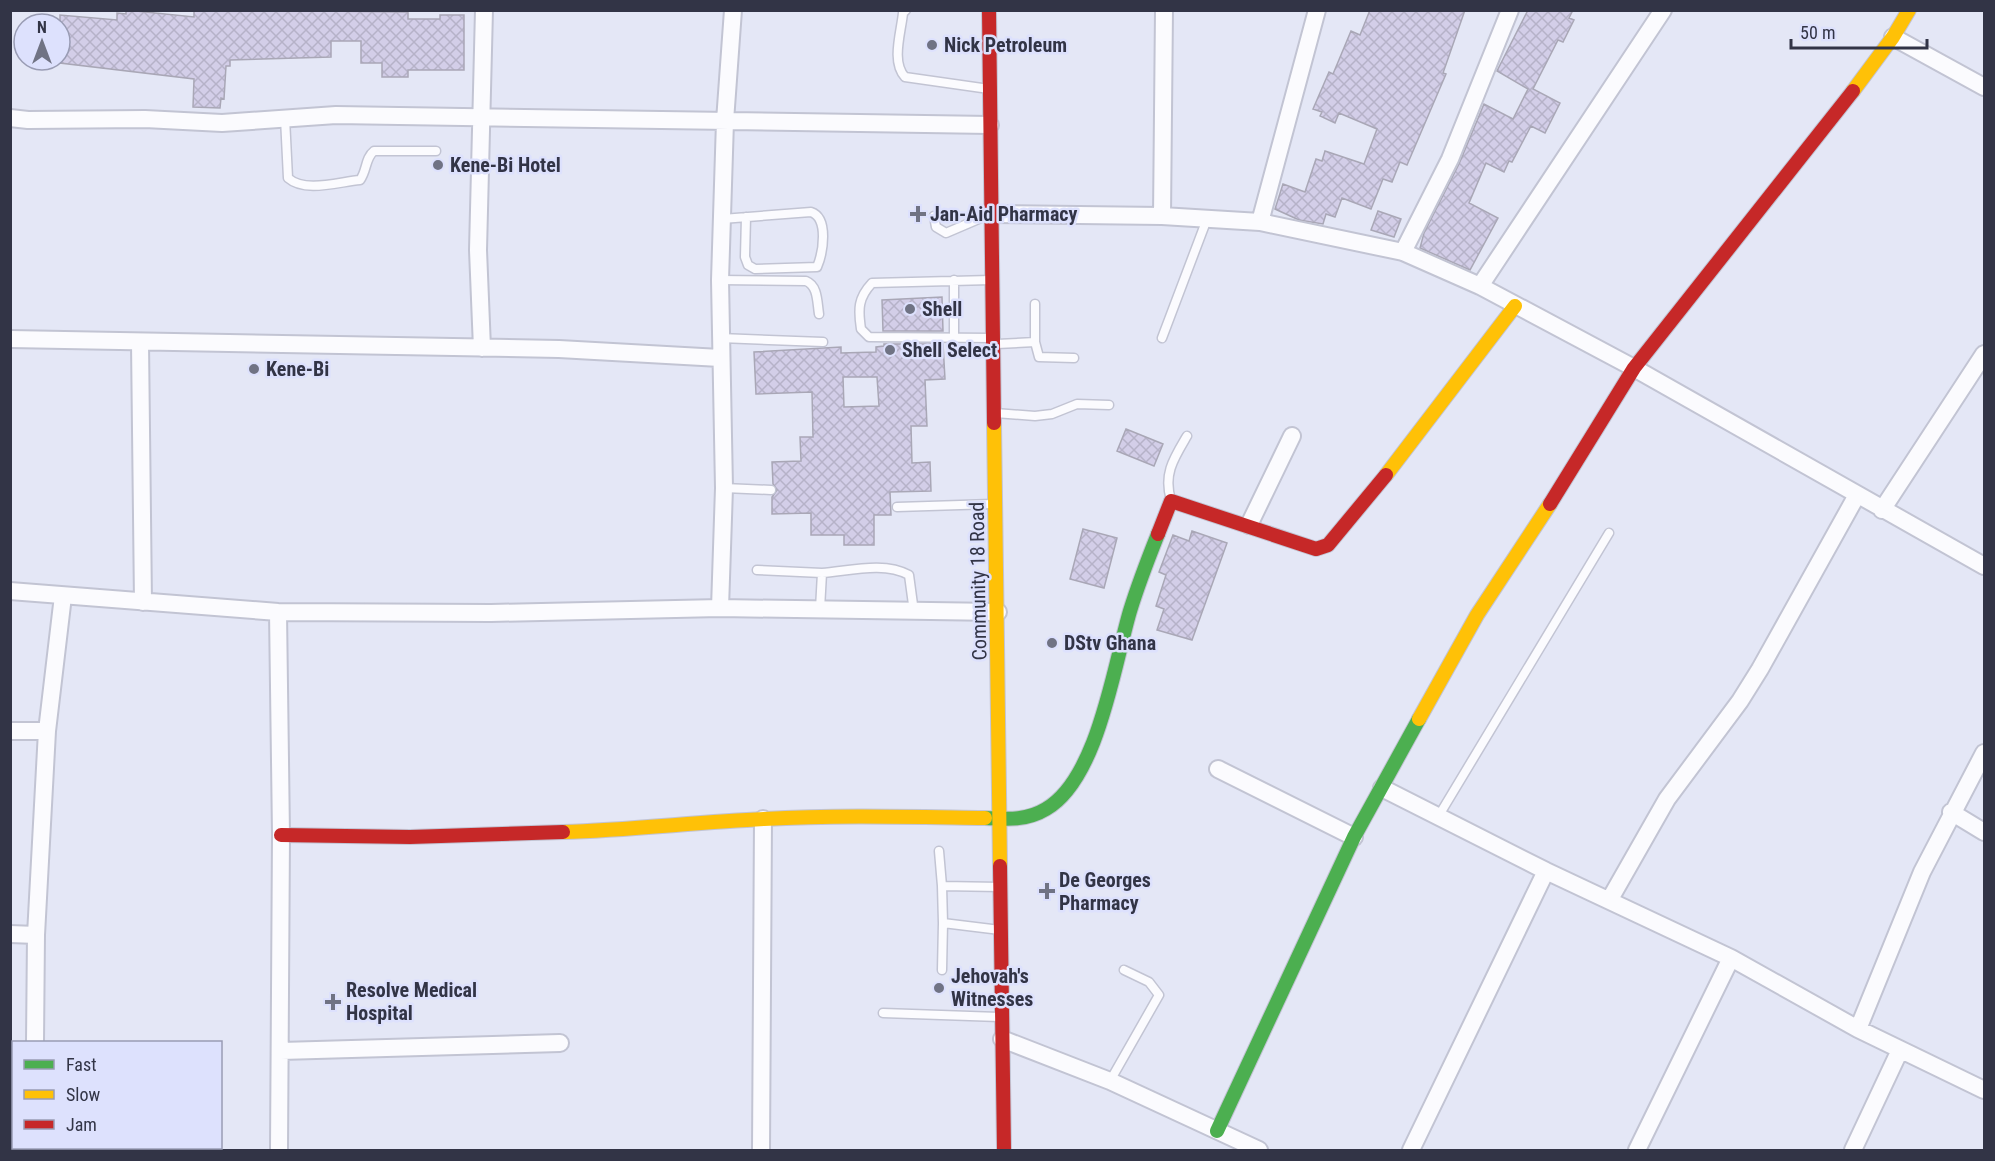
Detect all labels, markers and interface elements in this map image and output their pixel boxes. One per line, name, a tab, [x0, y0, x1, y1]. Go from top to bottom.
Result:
north arrow	[12, 12, 72, 72]
scale bar	[1791, 12, 1928, 50]
text: N	[37, 18, 47, 37]
text: 50 m	[1800, 22, 1835, 43]
place label: Nick Petroleum	[944, 33, 1067, 57]
marker: Nick Petroleum	[925, 38, 939, 52]
place label: Kene-Bi Hotel	[450, 153, 561, 177]
marker: Kene-Bi Hotel	[431, 158, 445, 172]
place label: Jan-Aid Pharmacy	[930, 202, 1078, 226]
marker: Jan-Aid Pharmacy	[911, 207, 925, 221]
place label: Shell	[922, 297, 962, 321]
marker: Shell	[903, 302, 917, 316]
place label: Shell Select	[902, 338, 997, 362]
marker: Shell Select	[883, 343, 897, 357]
place label: Kene-Bi	[266, 357, 329, 381]
marker: Kene-Bi	[247, 362, 261, 376]
street label: Community 18 Road	[965, 501, 991, 661]
place label: DStv Ghana	[1064, 631, 1156, 655]
marker: DStv Ghana	[1045, 636, 1059, 650]
place label: De Georges Pharmacy	[1059, 868, 1151, 915]
marker: De Georges Pharmacy	[1040, 884, 1054, 898]
place label: Jehovah's Witnesses	[951, 964, 1033, 1011]
place label: Resolve Medical Hospital	[346, 978, 477, 1025]
marker: Jehovah's Witnesses	[932, 981, 946, 995]
marker: Resolve Medical Hospital	[324, 993, 342, 1011]
legend	[12, 1041, 222, 1149]
text: Fast	[66, 1054, 97, 1075]
text: Slow	[66, 1084, 101, 1105]
text: Jam	[66, 1114, 97, 1135]

